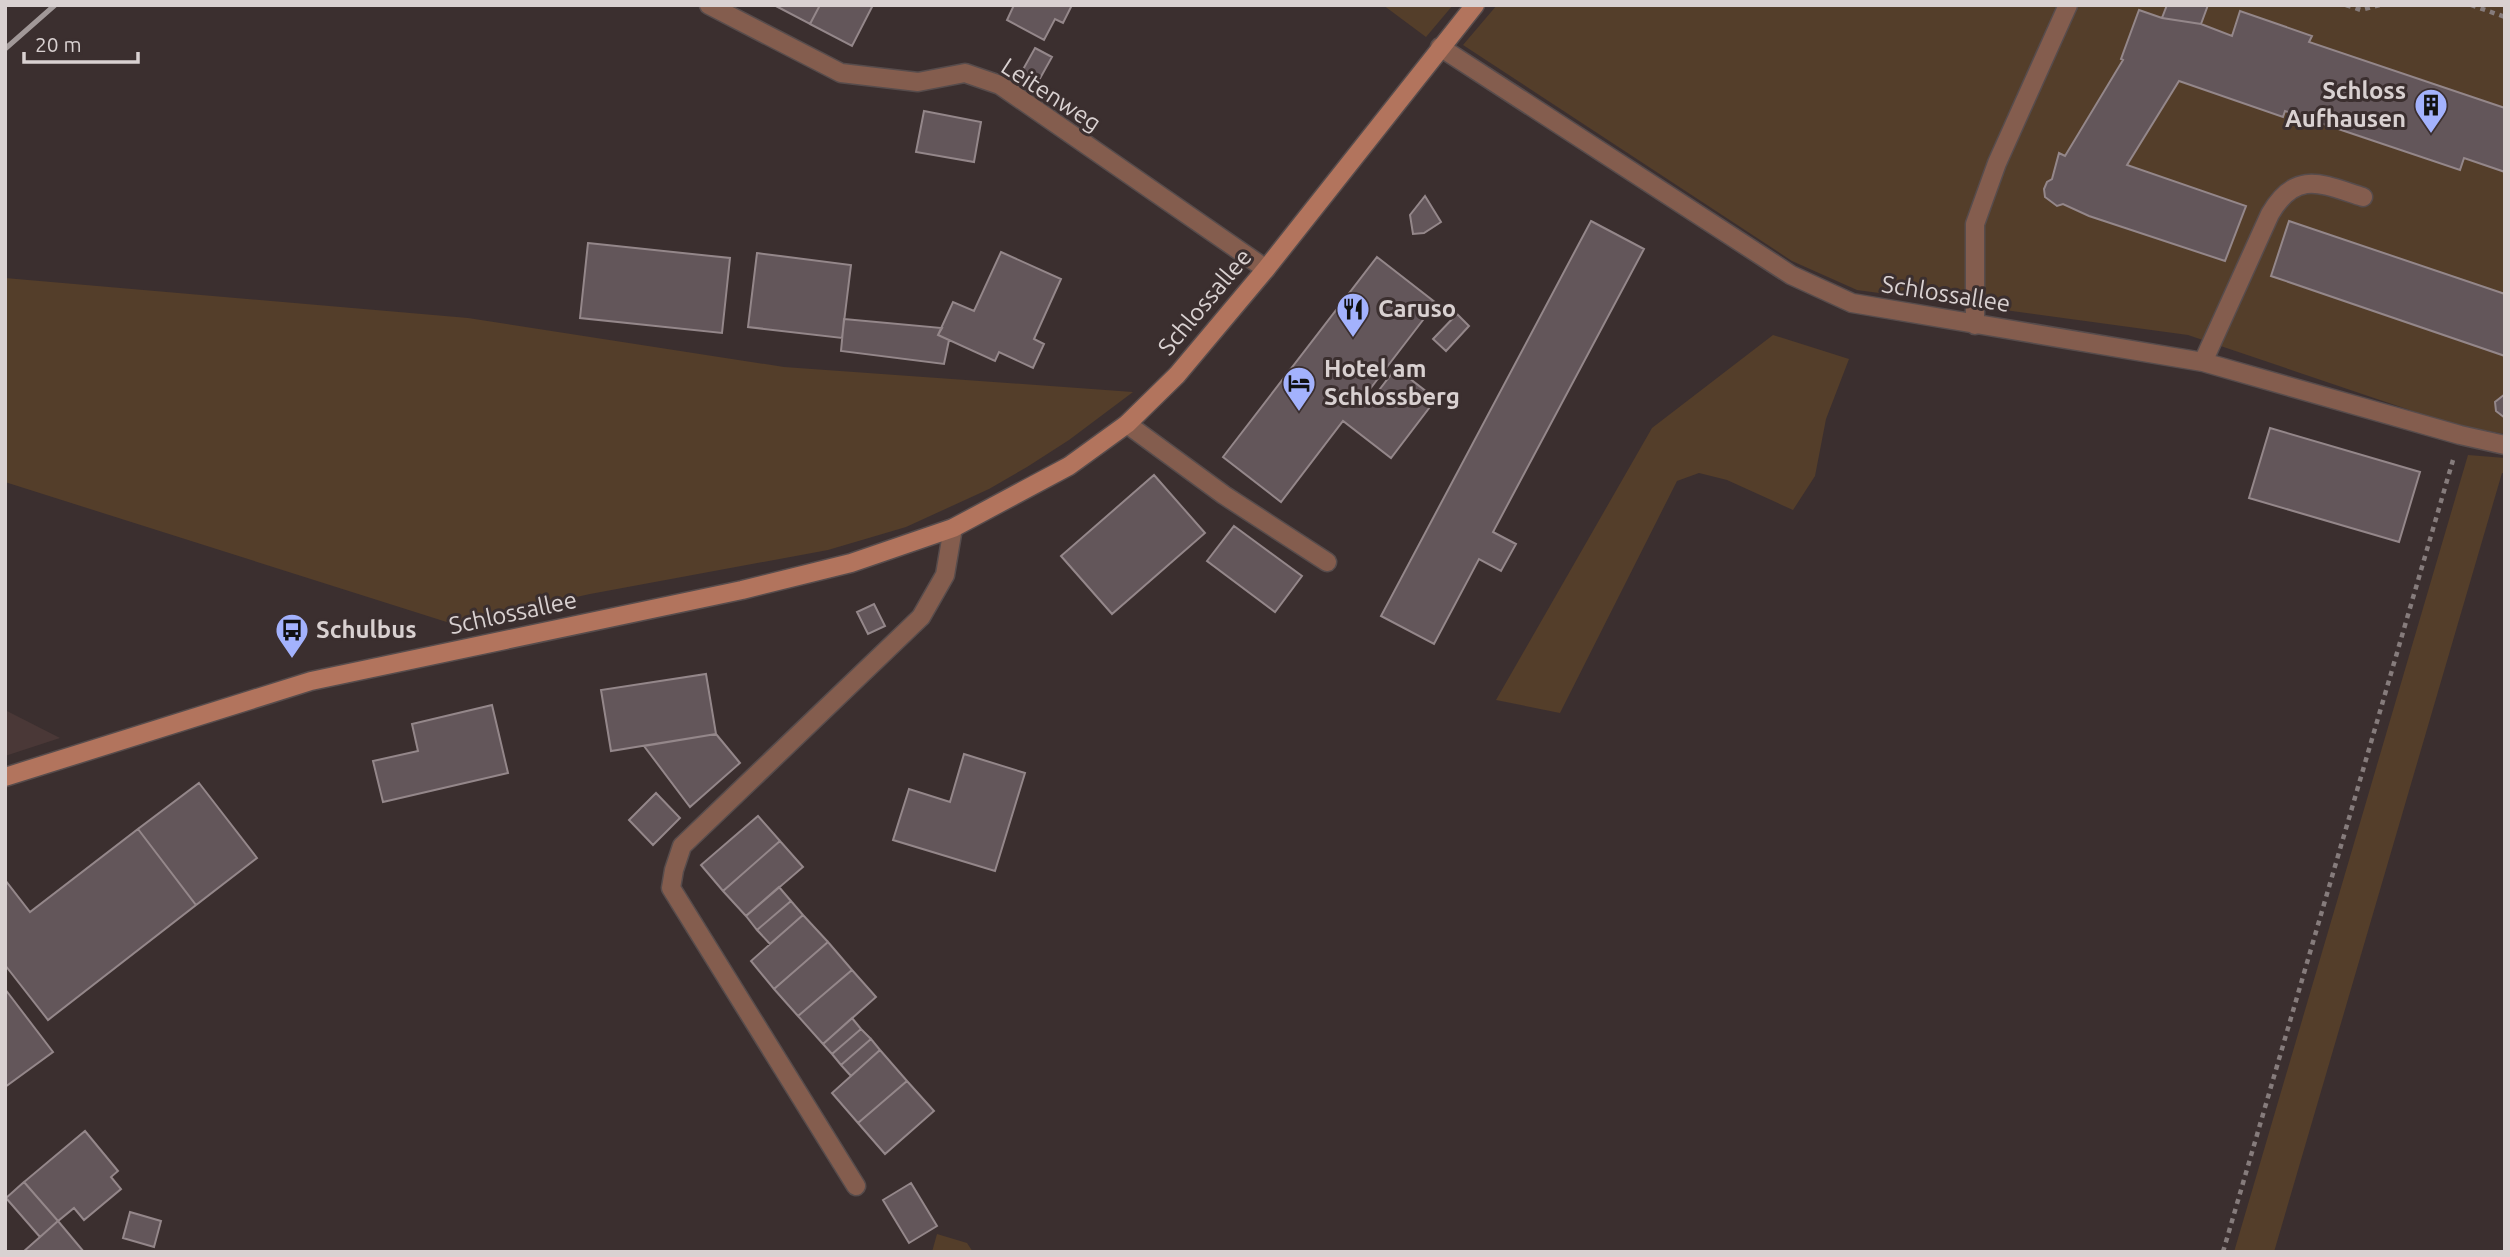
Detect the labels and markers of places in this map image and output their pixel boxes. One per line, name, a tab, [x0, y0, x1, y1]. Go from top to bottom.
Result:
place label: Schloss Aufhausen	[2285, 77, 2406, 132]
building icon: Schloss Aufhausen	[2412, 86, 2450, 135]
restaurant icon: Caruso	[1334, 290, 1372, 339]
place label: Caruso	[1378, 295, 1456, 322]
place label: Hotel am Schlossberg	[1324, 355, 1460, 410]
hotel icon: Hotel am Schlossberg	[1280, 364, 1318, 413]
bus stop icon: Schulbus	[273, 611, 311, 660]
place label: Schulbus	[316, 616, 417, 643]

